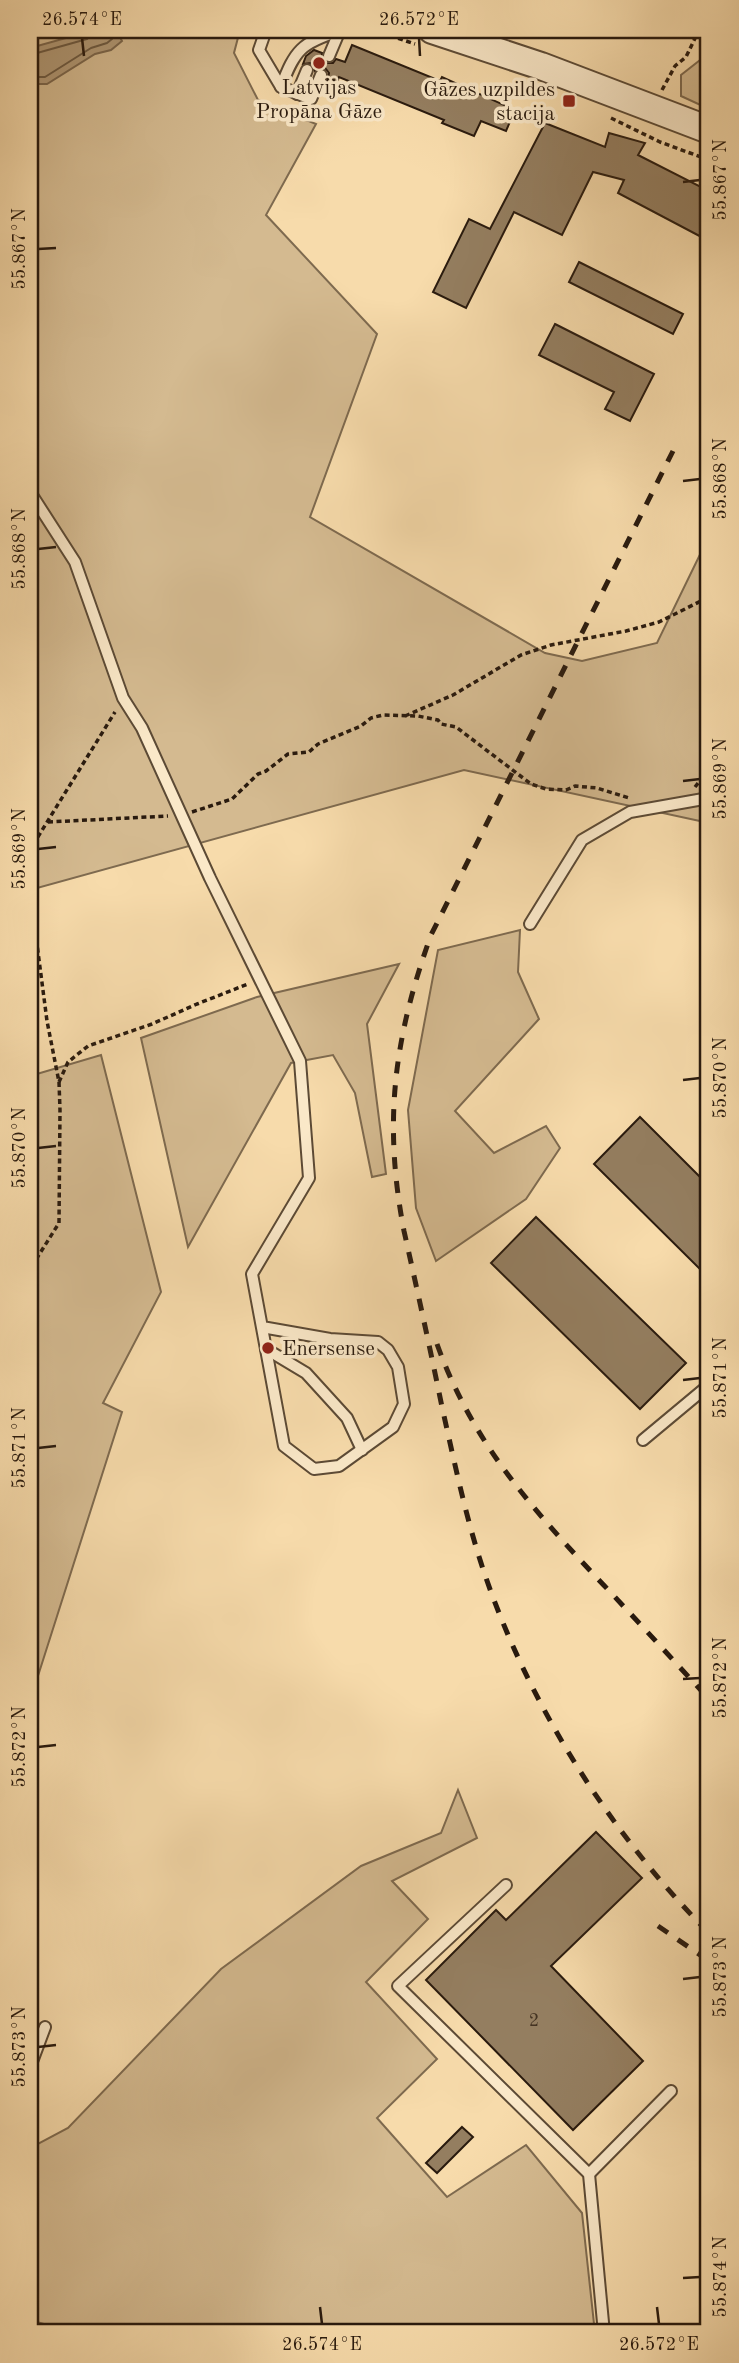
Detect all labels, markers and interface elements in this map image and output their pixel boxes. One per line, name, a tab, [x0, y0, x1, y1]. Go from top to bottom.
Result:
text: 26.574°E	[42, 11, 122, 29]
text: 26.572°E	[379, 11, 459, 29]
marker: Latvijas Propāna Gāze	[311, 55, 327, 71]
place label: Latvijas Propāna Gāze	[256, 78, 382, 123]
place label: Gāzes uzpildes stacija	[423, 80, 555, 125]
marker: Gāzes uzpildes stacija	[561, 93, 577, 109]
text: 55.867°N	[712, 139, 730, 221]
text: 55.867°N	[11, 208, 29, 290]
text: 55.868°N	[712, 438, 730, 520]
text: 55.868°N	[11, 508, 29, 590]
text: 55.869°N	[712, 738, 730, 820]
text: 55.869°N	[11, 808, 29, 890]
text: 55.870°N	[712, 1037, 730, 1119]
text: 55.870°N	[11, 1107, 29, 1189]
text: 55.871°N	[712, 1337, 730, 1419]
place label: Enersense	[282, 1339, 375, 1360]
marker: Enersense	[260, 1340, 276, 1356]
text: 55.871°N	[11, 1407, 29, 1489]
text: 55.872°N	[712, 1637, 730, 1719]
text: 55.872°N	[11, 1706, 29, 1788]
text: 55.873°N	[712, 1936, 730, 2018]
text: 55.873°N	[11, 2006, 29, 2088]
house number: 2	[529, 2012, 539, 2030]
text: 55.874°N	[712, 2236, 730, 2318]
text: 26.574°E	[282, 2336, 362, 2354]
text: 26.572°E	[619, 2336, 699, 2354]

